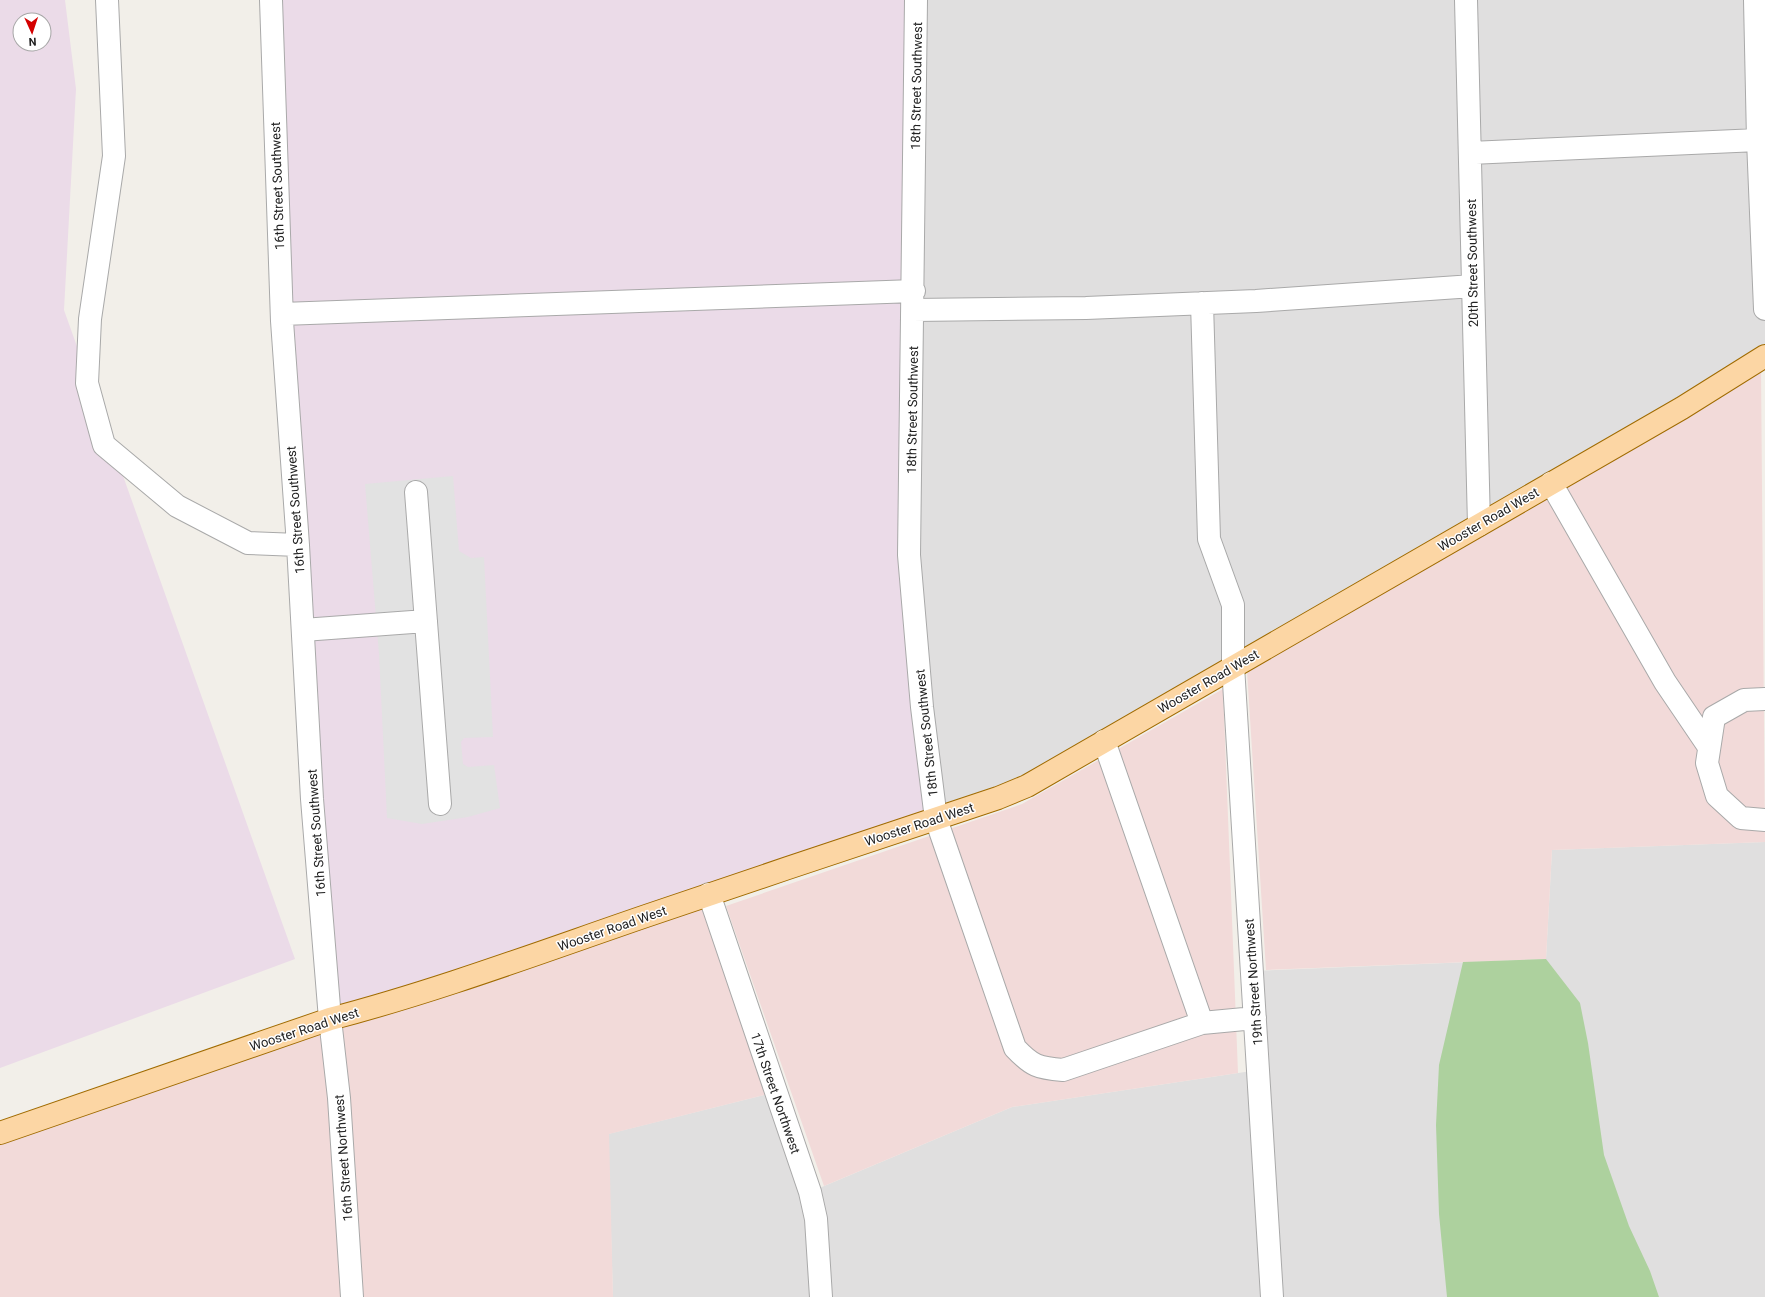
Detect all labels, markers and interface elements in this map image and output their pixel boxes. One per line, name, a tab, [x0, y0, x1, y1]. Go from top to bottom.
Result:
north arrow	[12, 12, 52, 52]
street label: 18th Street Southwest	[908, 22, 925, 150]
text: N	[28, 35, 37, 48]
street label: 16th Street Southwest	[268, 122, 287, 250]
street label: 20th Street Southwest	[1464, 199, 1481, 327]
street label: 18th Street Southwest	[904, 346, 921, 474]
street label: 16th Street Southwest	[284, 446, 307, 574]
street label: Wooster Road West	[1435, 484, 1541, 554]
street label: Wooster Road West	[1155, 646, 1261, 716]
street label: 18th Street Southwest	[912, 668, 941, 797]
street label: 16th Street Southwest	[305, 769, 328, 897]
street label: Wooster Road West	[863, 800, 976, 849]
street label: Wooster Road West	[556, 903, 668, 954]
street label: 19th Street Northwest	[1242, 918, 1265, 1046]
street label: Wooster Road West	[248, 1005, 361, 1054]
street label: 17th Street Northwest	[748, 1031, 803, 1156]
street label: 16th Street Northwest	[332, 1094, 355, 1222]

